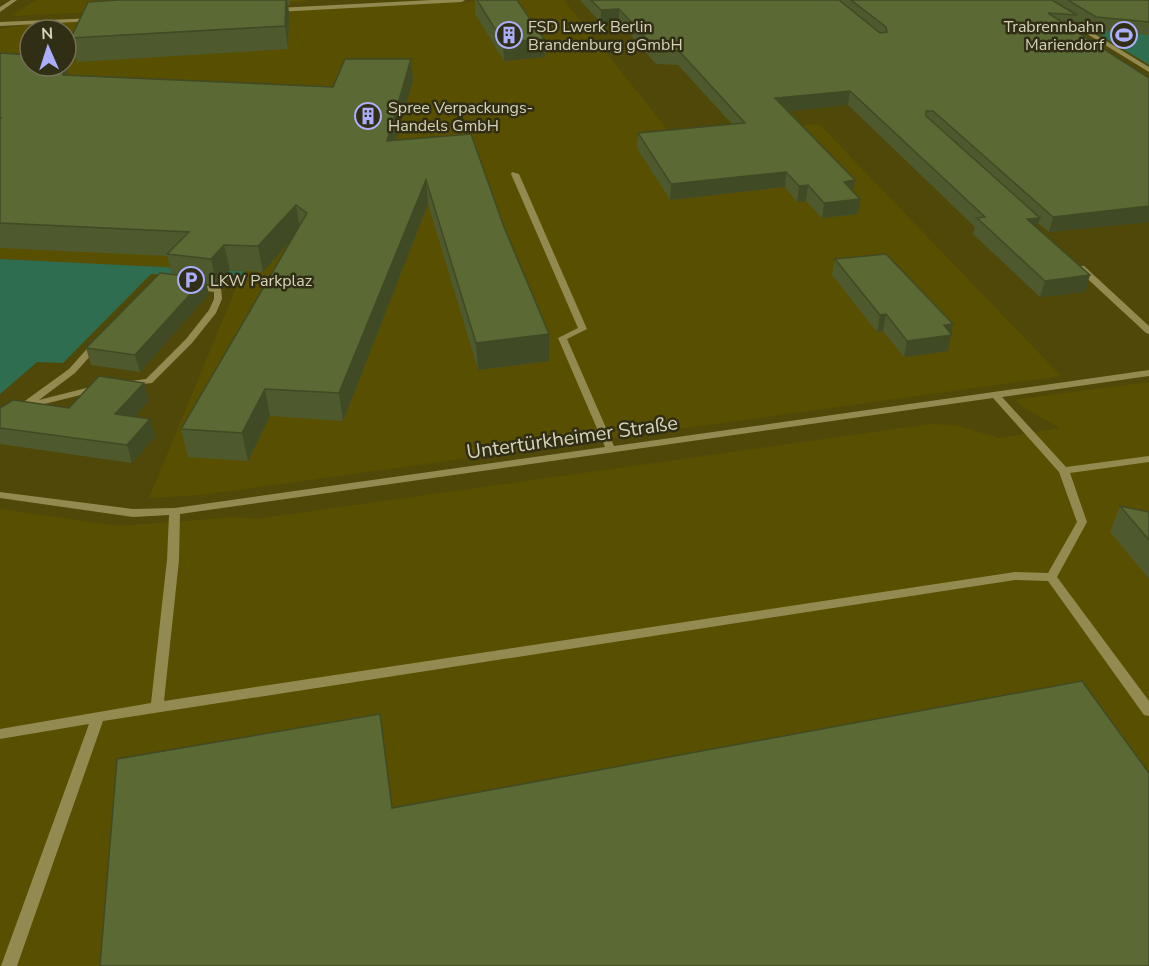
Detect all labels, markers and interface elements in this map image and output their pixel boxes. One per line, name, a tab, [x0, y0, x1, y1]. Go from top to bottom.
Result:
place label: FSD Lwerk Berlin Brandenburg gGmbH	[528, 16, 683, 56]
place label: Trabrennbahn Mariendorf	[1004, 16, 1105, 56]
north arrow	[18, 18, 78, 78]
building icon: FSD Lwerk Berlin Brandenburg gGmbH	[494, 20, 524, 50]
sports icon: Trabrennbahn Mariendorf	[1109, 20, 1139, 50]
text: N	[41, 23, 54, 45]
place label: Spree Verpackungs- Handels GmbH	[388, 97, 533, 137]
building icon: Spree Verpackungs- Handels GmbH	[353, 101, 383, 131]
parking icon: LKW Parkplaz	[176, 265, 206, 295]
place label: LKW Parkplaz	[210, 270, 312, 292]
street label: Untertürkheimer Straße	[465, 409, 679, 466]

